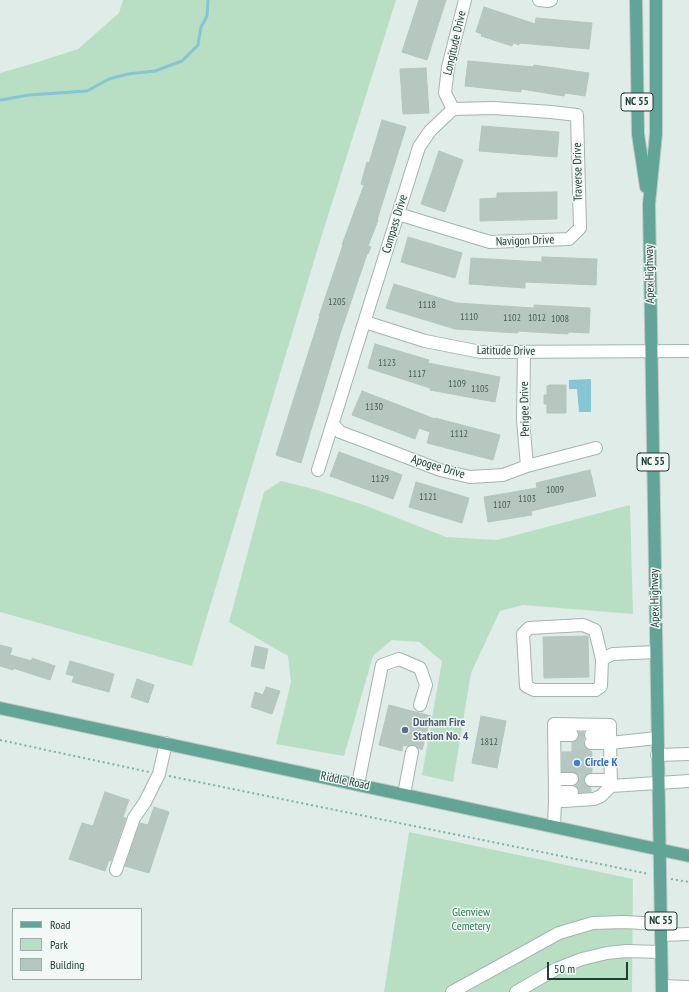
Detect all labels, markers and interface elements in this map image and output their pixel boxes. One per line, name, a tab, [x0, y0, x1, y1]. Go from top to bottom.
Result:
street label: Longitude Drive	[441, 9, 469, 77]
road number: NC 55	[621, 93, 653, 111]
street label: Traverse Drive	[570, 143, 586, 201]
street label: Compass Drive	[379, 193, 411, 255]
street label: Navigon Drive	[496, 233, 554, 249]
street label: Apex Highway	[642, 244, 658, 304]
house number: 1205	[328, 296, 346, 308]
house number: 1118	[418, 299, 436, 311]
house number: 1110	[460, 311, 478, 323]
house number: 1102	[503, 312, 521, 324]
house number: 1012	[528, 312, 546, 324]
house number: 1008	[551, 313, 569, 325]
street label: Latitude Drive	[477, 343, 535, 359]
house number: 1123	[378, 357, 396, 369]
house number: 1117	[408, 368, 426, 380]
house number: 1109	[448, 378, 466, 390]
street label: Perigee Drive	[517, 381, 533, 437]
house number: 1105	[471, 383, 489, 395]
house number: 1130	[365, 401, 383, 413]
house number: 1112	[450, 428, 468, 440]
street label: Apogee Drive	[409, 452, 467, 482]
road number: NC 55	[637, 453, 669, 471]
house number: 1129	[371, 473, 389, 485]
house number: 1009	[546, 484, 564, 496]
house number: 1121	[419, 491, 437, 503]
house number: 1103	[518, 493, 536, 505]
house number: 1107	[493, 499, 511, 511]
street label: Apex Highway	[647, 568, 663, 628]
place label: Durham Fire Station No. 4	[413, 716, 469, 744]
marker: Durham Fire Station No. 4	[400, 725, 410, 735]
house number: 1812	[480, 736, 498, 748]
place label: Circle K	[585, 756, 618, 770]
marker: Circle K	[572, 758, 582, 768]
street label: Riddle Road	[319, 769, 371, 793]
park label: Glenview Cemetery	[452, 906, 490, 934]
legend	[12, 908, 142, 980]
road number: NC 55	[645, 912, 677, 930]
text: Road	[50, 917, 70, 932]
text: Park	[50, 937, 68, 952]
scale bar	[549, 954, 630, 980]
text: Building	[50, 957, 85, 972]
text: 50 m	[554, 961, 575, 976]

